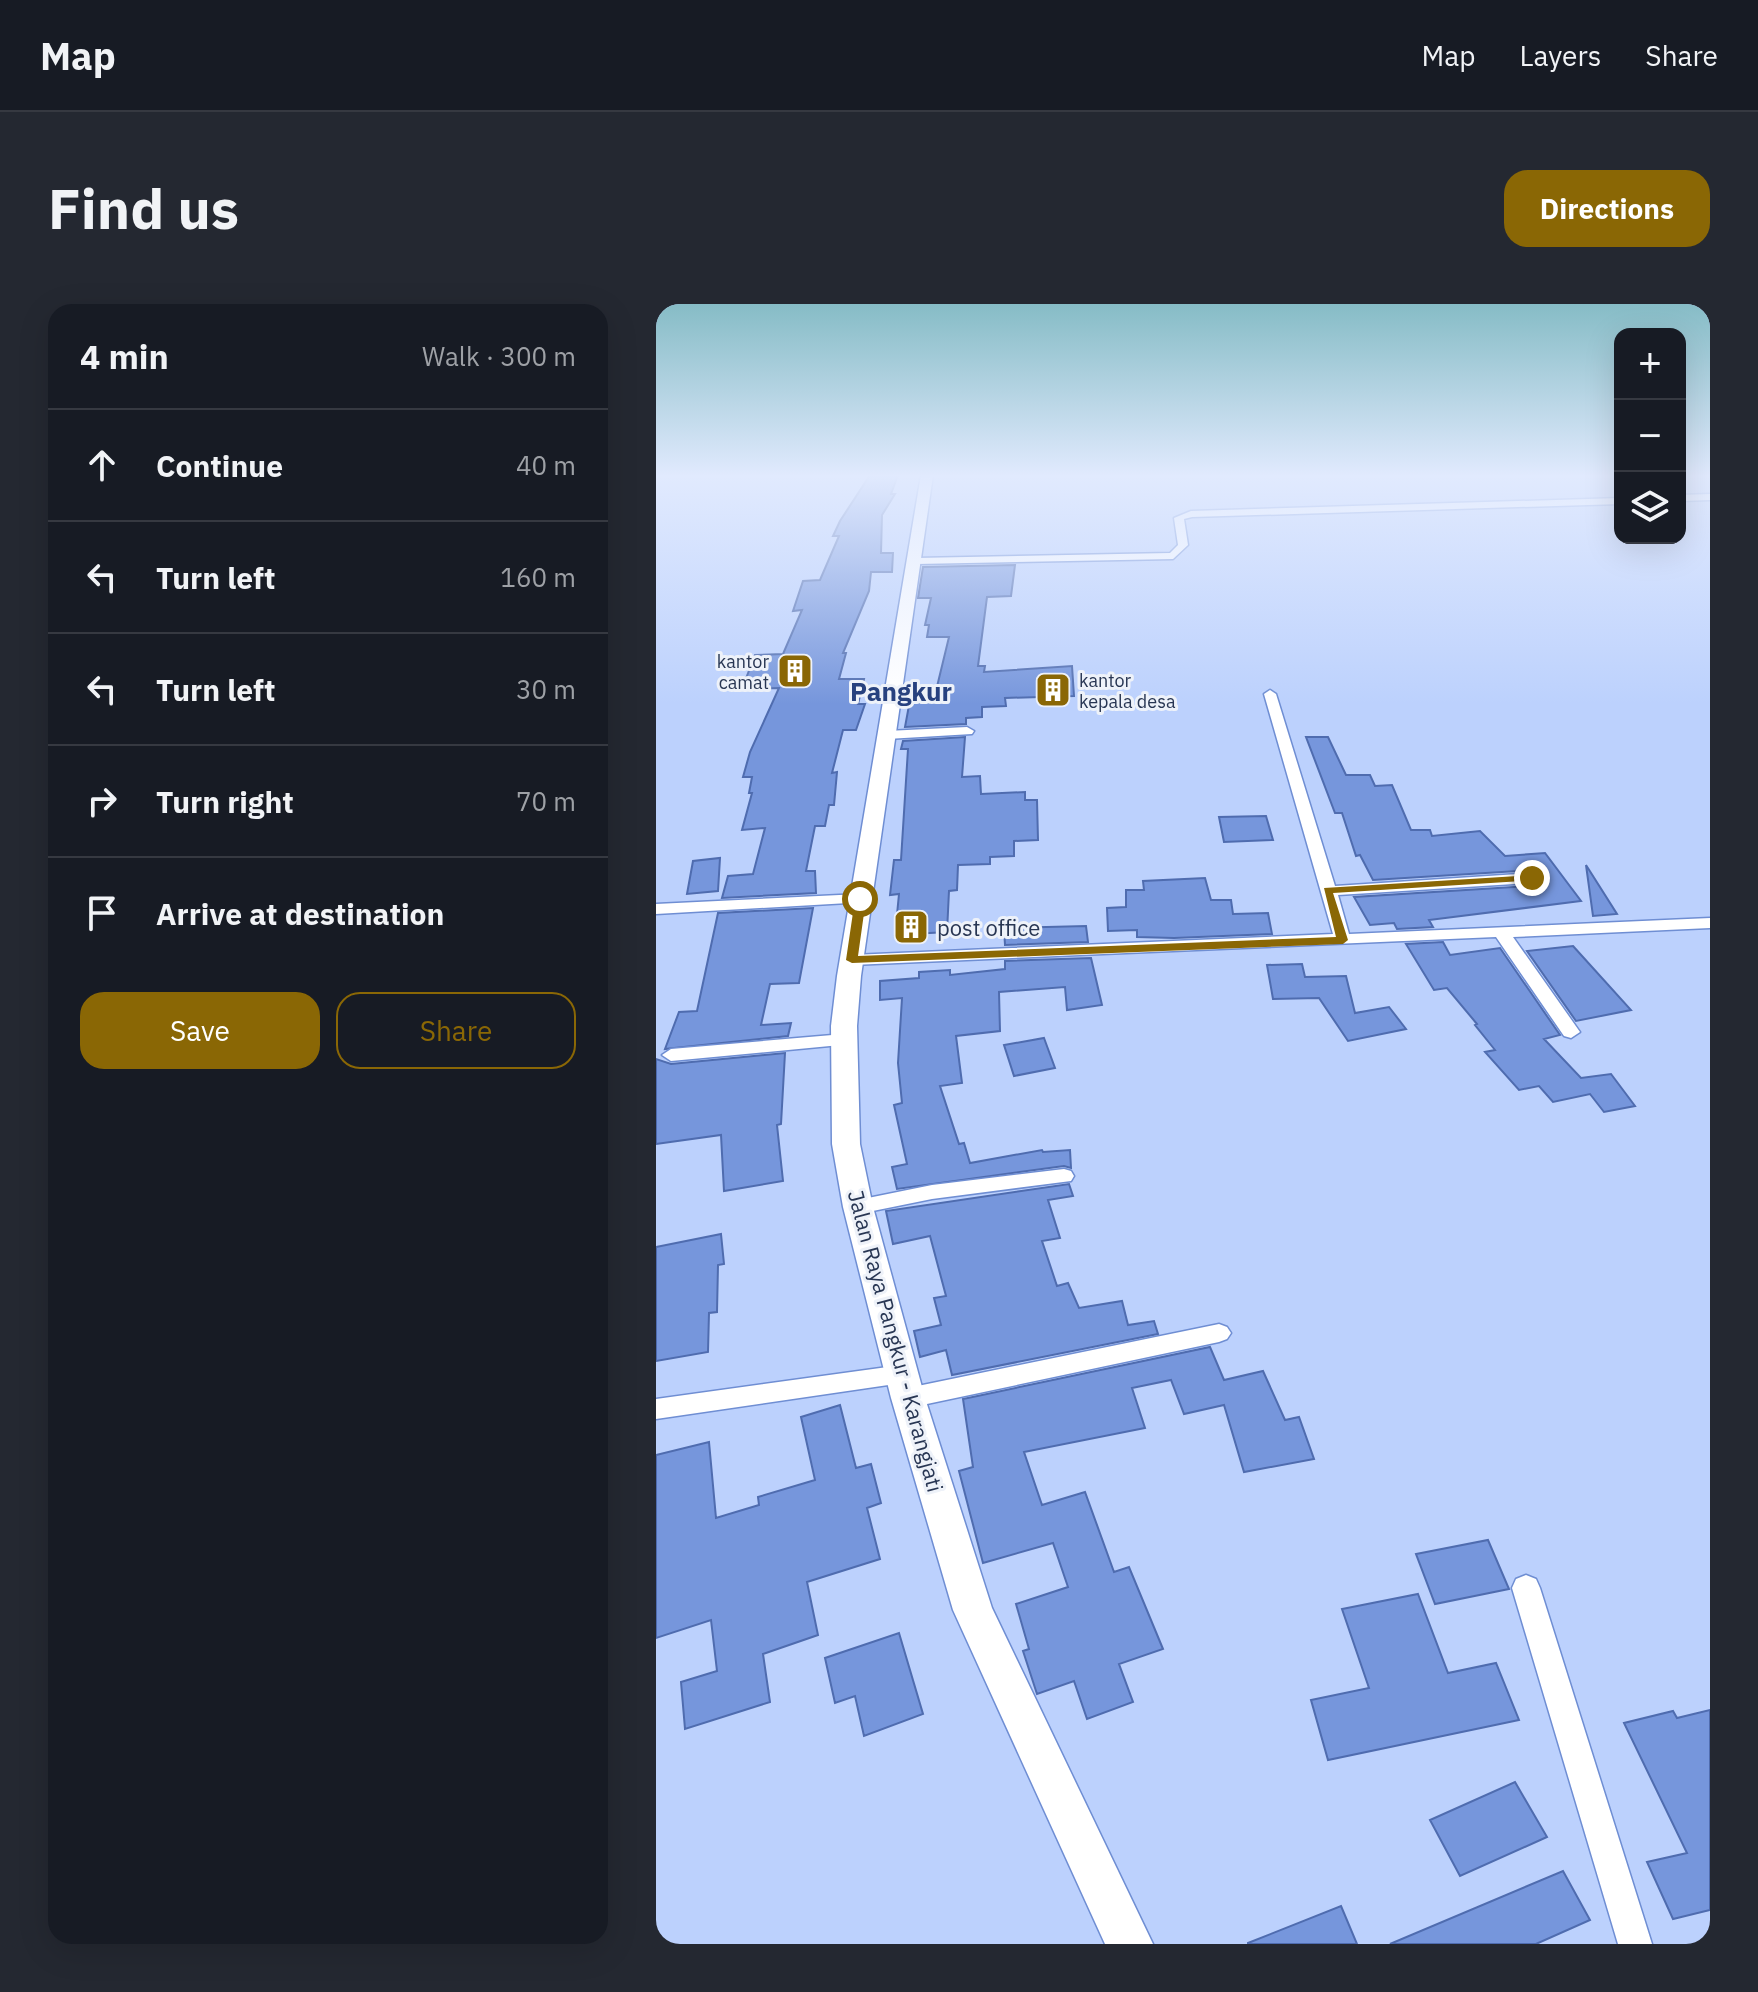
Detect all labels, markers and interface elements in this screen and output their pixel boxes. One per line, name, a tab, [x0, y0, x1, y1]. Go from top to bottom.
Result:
text: Map	[40, 31, 116, 80]
text: Map	[1421, 37, 1475, 74]
text: Layers	[1519, 37, 1601, 74]
text: Share	[1645, 37, 1718, 74]
button: Directions	[1504, 170, 1710, 247]
text: Find us	[48, 172, 239, 244]
map controls	[1614, 328, 1686, 544]
button: +	[1614, 328, 1686, 400]
text: 4 min	[80, 334, 169, 378]
text: Walk · 300 m	[422, 339, 576, 373]
button: −	[1614, 400, 1686, 472]
icon: ahead	[80, 443, 124, 487]
text: Continue	[156, 446, 283, 485]
text: 40 m	[516, 448, 576, 482]
button: layers	[1614, 472, 1686, 544]
icon: left	[80, 555, 124, 599]
text: Turn left	[156, 558, 275, 597]
text: 160 m	[500, 560, 576, 594]
place label: kantor camat	[717, 650, 769, 694]
building icon: kantor camat	[776, 652, 814, 690]
icon: left	[80, 667, 124, 711]
place label: kantor kepala desa	[1079, 669, 1176, 713]
text: Turn left	[156, 670, 275, 709]
building icon: kantor kepala desa	[1034, 671, 1072, 709]
text: 30 m	[516, 672, 576, 706]
district label: Pangkur	[850, 674, 952, 708]
icon: right	[80, 779, 124, 823]
text: Turn right	[156, 782, 294, 821]
text: 70 m	[516, 784, 576, 818]
route end	[1514, 860, 1550, 896]
route start	[842, 881, 878, 917]
icon: arrive	[80, 891, 124, 935]
text: Arrive at destination	[156, 894, 444, 933]
building icon: post office	[892, 908, 930, 946]
place label: post office	[937, 913, 1040, 942]
button: Save	[80, 992, 320, 1069]
button: Share	[336, 992, 576, 1069]
street label: Jalan Raya Pangkur - Karangjati	[842, 1187, 950, 1495]

